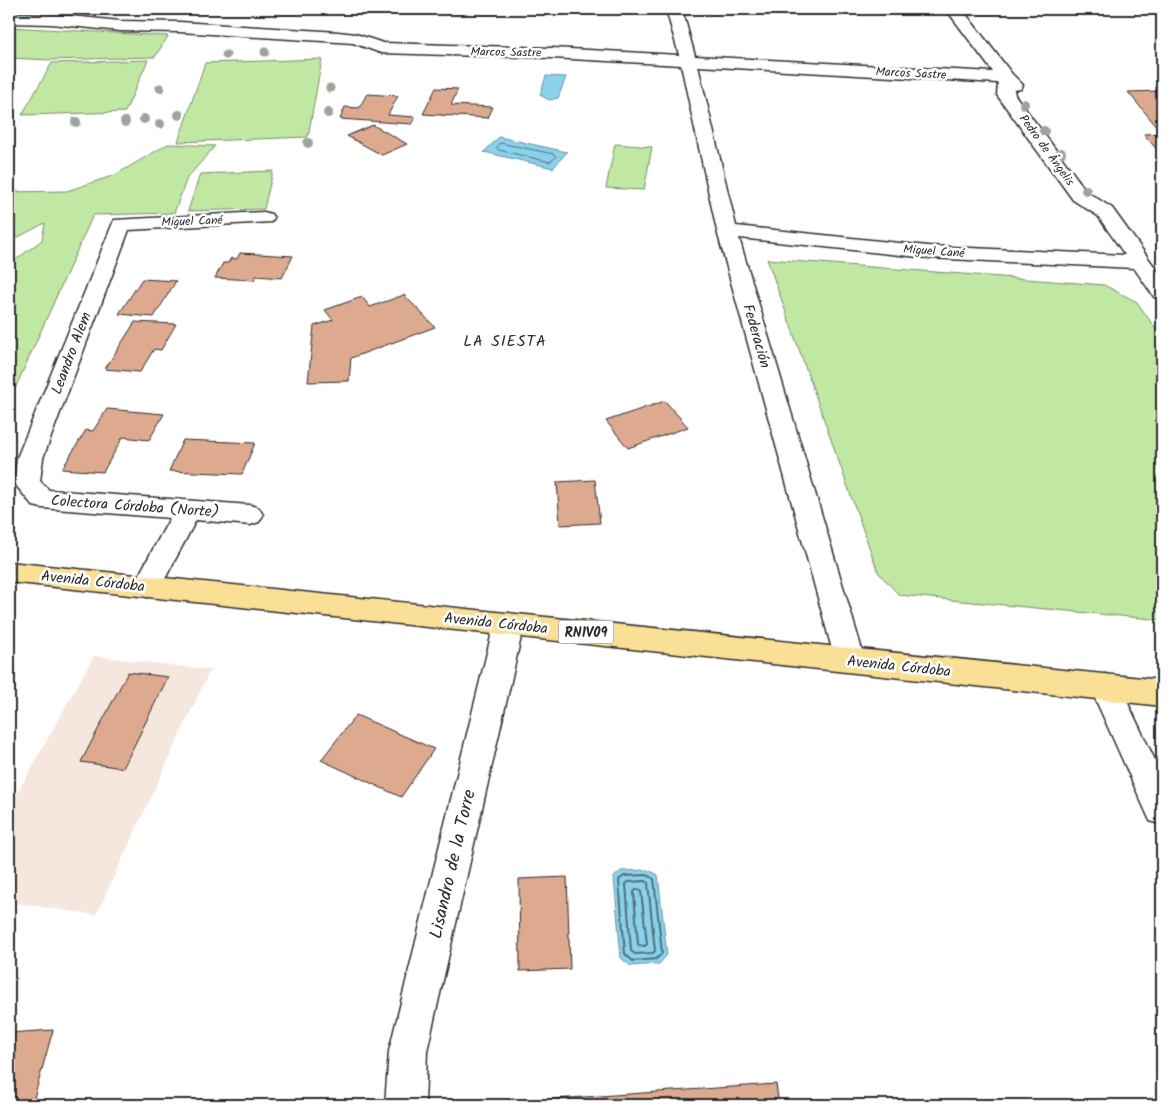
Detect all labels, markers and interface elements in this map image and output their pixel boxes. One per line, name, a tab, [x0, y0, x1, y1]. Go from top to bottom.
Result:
street label: Marcos Sastre	[470, 42, 542, 63]
street label: Marcos Sastre	[875, 62, 947, 85]
street label: Pedro de Ángelis	[1014, 111, 1079, 190]
street label: Miguel Cané	[161, 211, 224, 232]
street label: Miguel Cané	[903, 240, 966, 263]
street label: Federación	[735, 301, 777, 371]
street label: Leandro Alem	[45, 309, 99, 398]
district label: LA SIESTA	[463, 329, 547, 354]
street label: Colectora Córdoba (Norte)	[50, 489, 220, 525]
street label: Avenida Córdoba	[40, 565, 146, 599]
street label: Avenida Córdoba	[443, 607, 549, 641]
road number: RN1V09	[558, 620, 614, 644]
street label: Avenida Córdoba	[846, 650, 952, 684]
street label: Lisandro de la Torre	[422, 787, 485, 942]

